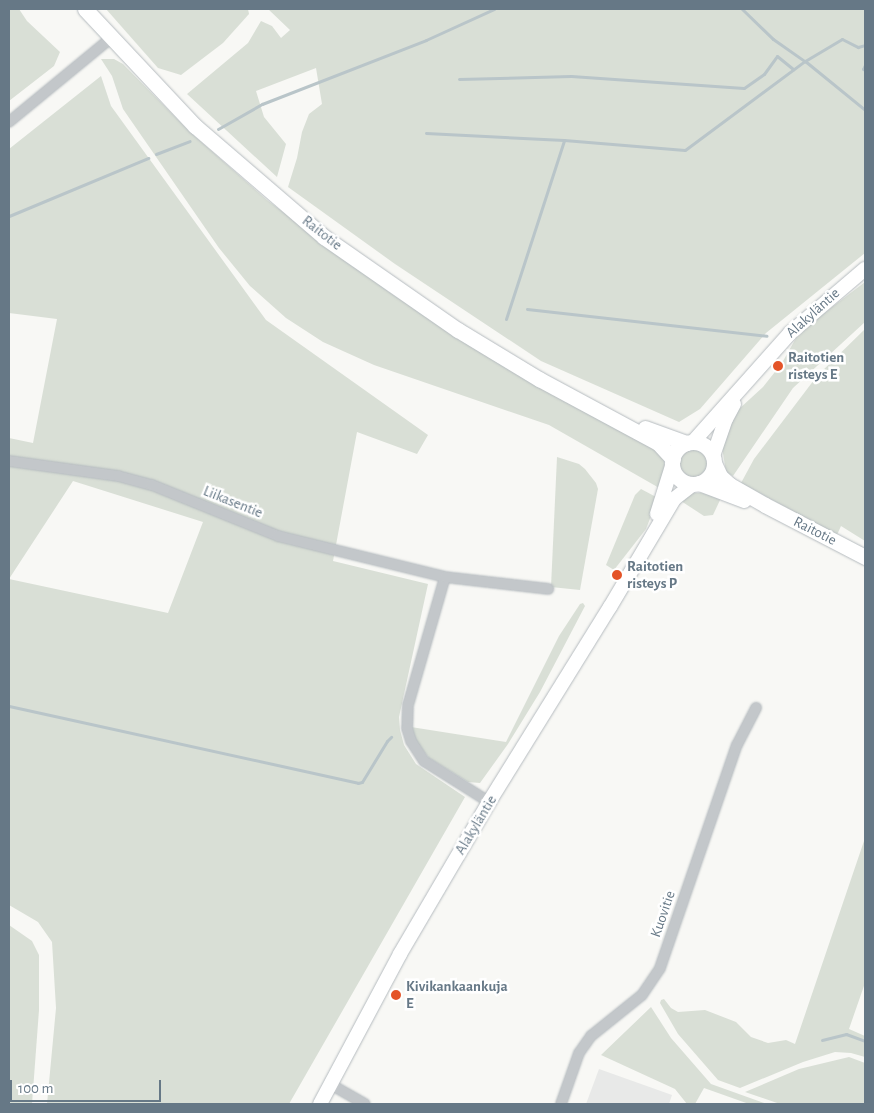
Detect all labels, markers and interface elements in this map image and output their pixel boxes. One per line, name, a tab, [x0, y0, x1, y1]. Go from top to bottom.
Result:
street label: Raitotie	[298, 212, 346, 254]
street label: Alakyläntie	[782, 284, 844, 342]
place label: Raitotien risteys E	[788, 348, 844, 383]
marker: Raitotien risteys E	[772, 360, 784, 372]
street label: Liikasentie	[201, 482, 265, 522]
street label: Raitotie	[790, 513, 840, 549]
place label: Raitotien risteys P	[627, 557, 683, 592]
marker: Raitotien risteys P	[611, 569, 623, 581]
street label: Alakyläntie	[451, 792, 501, 858]
street label: Kuovitie	[647, 888, 679, 940]
place label: Kivikankaankuja E	[406, 977, 508, 1012]
marker: Kivikankaankuja E	[390, 989, 402, 1001]
scale bar	[12, 1070, 164, 1102]
text: 100 m	[18, 1081, 53, 1096]

